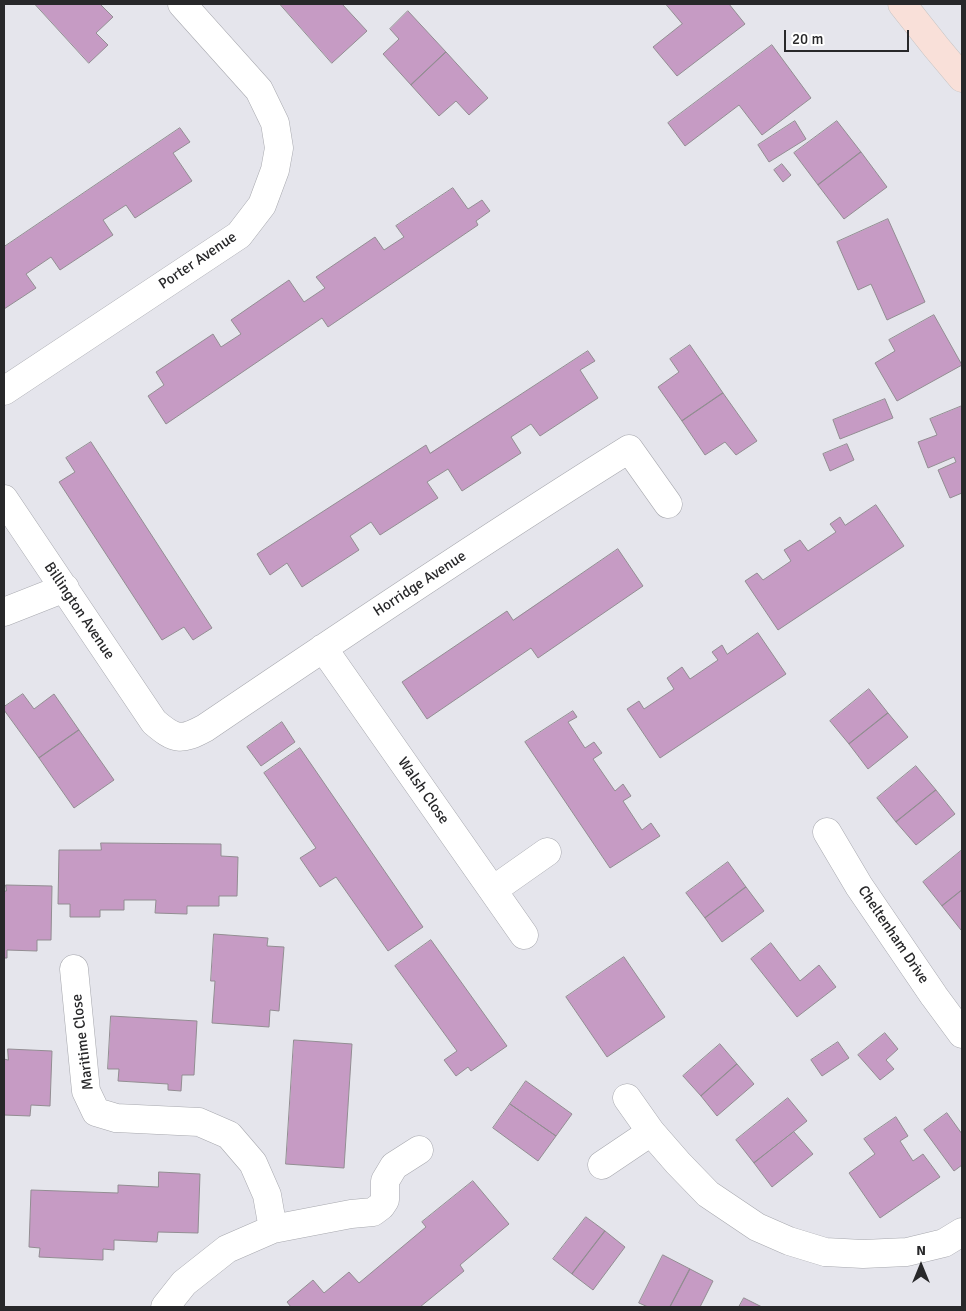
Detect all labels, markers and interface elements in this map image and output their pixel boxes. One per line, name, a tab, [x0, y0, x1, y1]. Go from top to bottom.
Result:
scale bar	[786, 20, 911, 52]
text: 20 m	[792, 30, 823, 48]
street label: Porter Avenue	[156, 228, 240, 294]
street label: Horridge Avenue	[370, 547, 470, 621]
street label: Billington Avenue	[40, 559, 118, 663]
street label: Walsh Close	[393, 754, 453, 828]
street label: Cheltenham Drive	[854, 883, 932, 987]
street label: Maritime Close	[68, 993, 98, 1091]
north arrow	[896, 1241, 946, 1291]
text: N	[916, 1242, 926, 1259]

